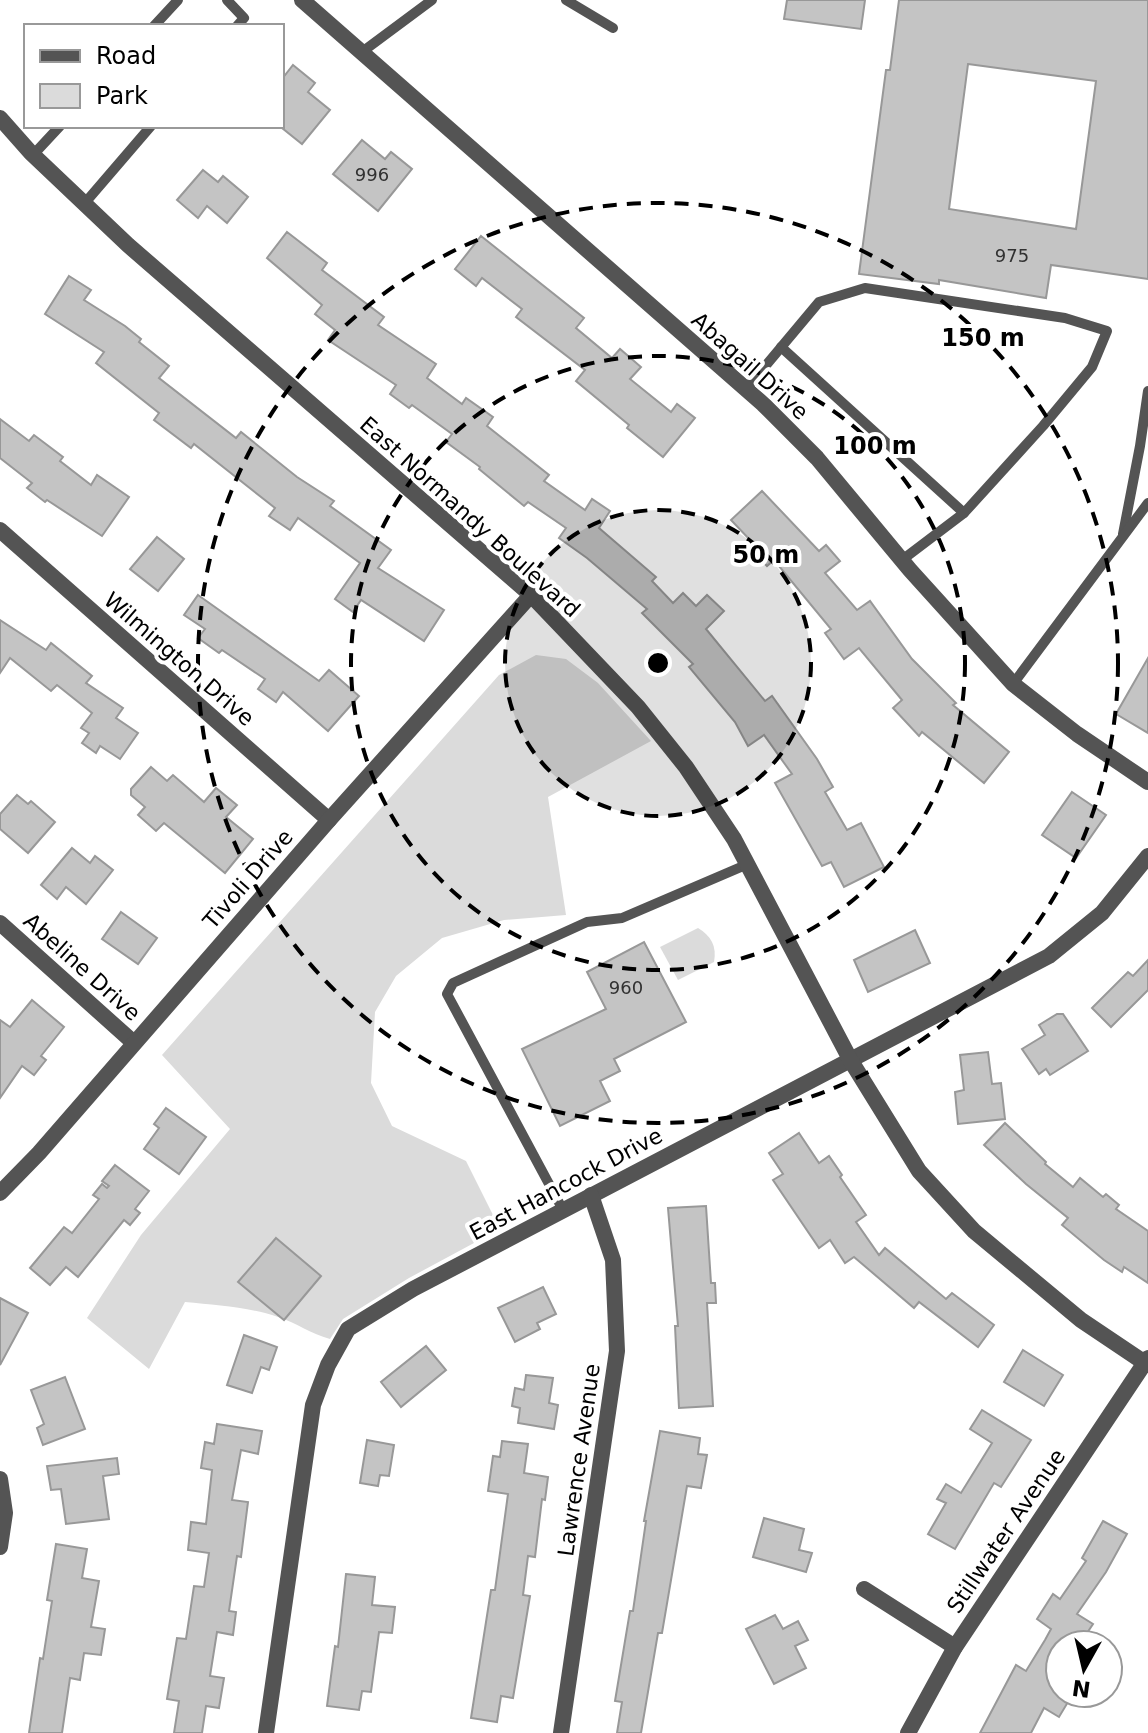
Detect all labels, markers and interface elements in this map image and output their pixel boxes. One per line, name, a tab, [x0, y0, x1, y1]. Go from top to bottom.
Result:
legend	[24, 24, 284, 128]
text: Road	[96, 42, 156, 70]
text: Park	[96, 82, 148, 110]
house number: 996	[355, 164, 389, 185]
house number: 975	[995, 245, 1029, 266]
street label: Abagail Drive	[687, 307, 813, 425]
text: 150 m	[941, 324, 1025, 352]
street label: East Normandy Boulevard	[355, 412, 585, 622]
text: 100 m	[833, 432, 917, 460]
text: 50 m	[733, 541, 799, 569]
street label: Wilmington Drive	[99, 587, 259, 731]
centre of rings	[644, 649, 672, 677]
street label: Tivoli Drive	[197, 824, 298, 934]
street label: Abeline Drive	[19, 908, 145, 1026]
house number: 960	[609, 977, 643, 998]
street label: East Hancock Drive	[465, 1123, 667, 1245]
street label: Lawrence Avenue	[553, 1362, 605, 1558]
street label: Stillwater Avenue	[942, 1444, 1070, 1618]
north arrow	[1044, 1629, 1124, 1709]
text: N	[1070, 1675, 1092, 1702]

